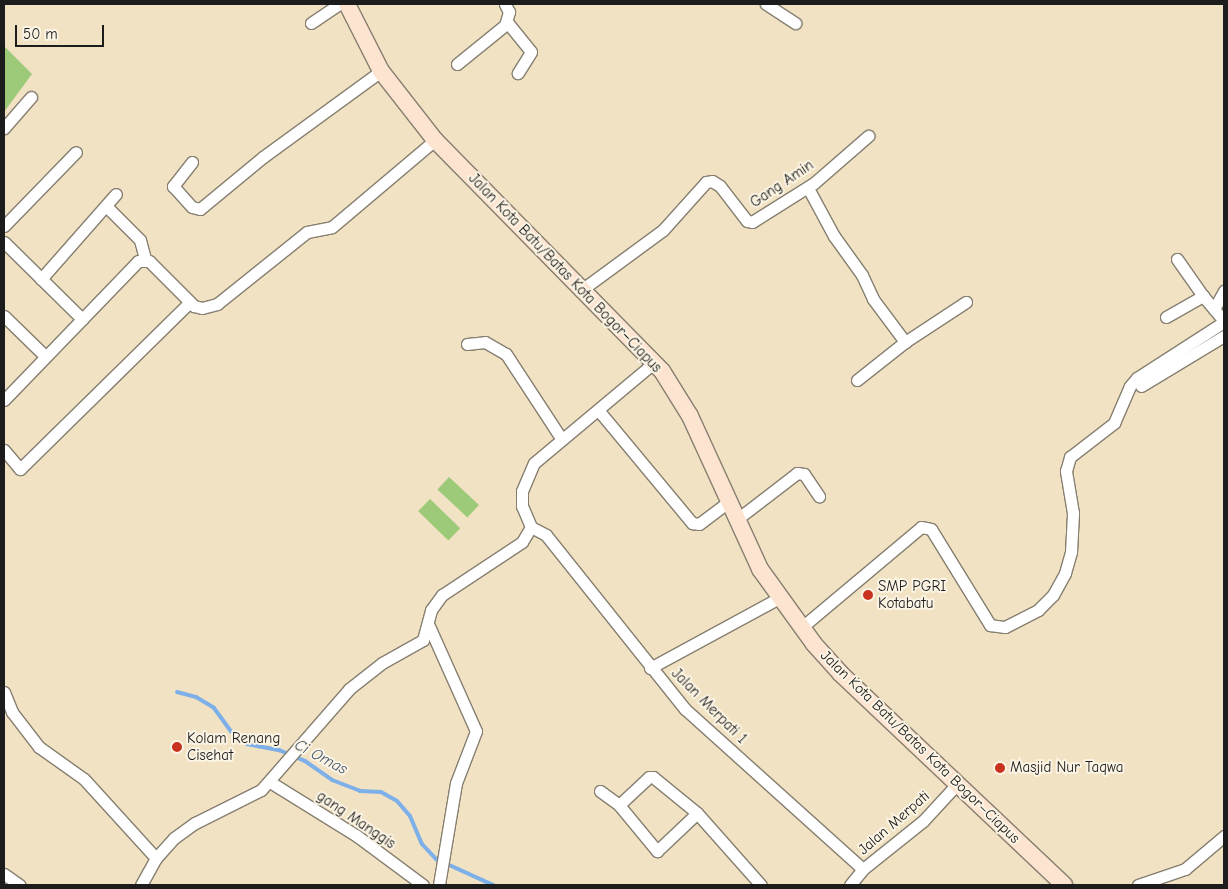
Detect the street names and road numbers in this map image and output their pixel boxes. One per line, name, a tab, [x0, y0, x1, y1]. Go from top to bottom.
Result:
street label: Gang Amin	[747, 156, 817, 212]
street label: Jalan Kota Batu/Batas Kota Bogor–Ciapus	[465, 170, 665, 376]
street label: Jalan Kota Batu/Batas Kota Bogor–Ciapus	[817, 647, 1023, 847]
street label: Jalan Merpati 1	[668, 665, 750, 747]
street label: gang Manggis	[313, 787, 399, 853]
street label: Jalan Merpati	[855, 787, 933, 859]

